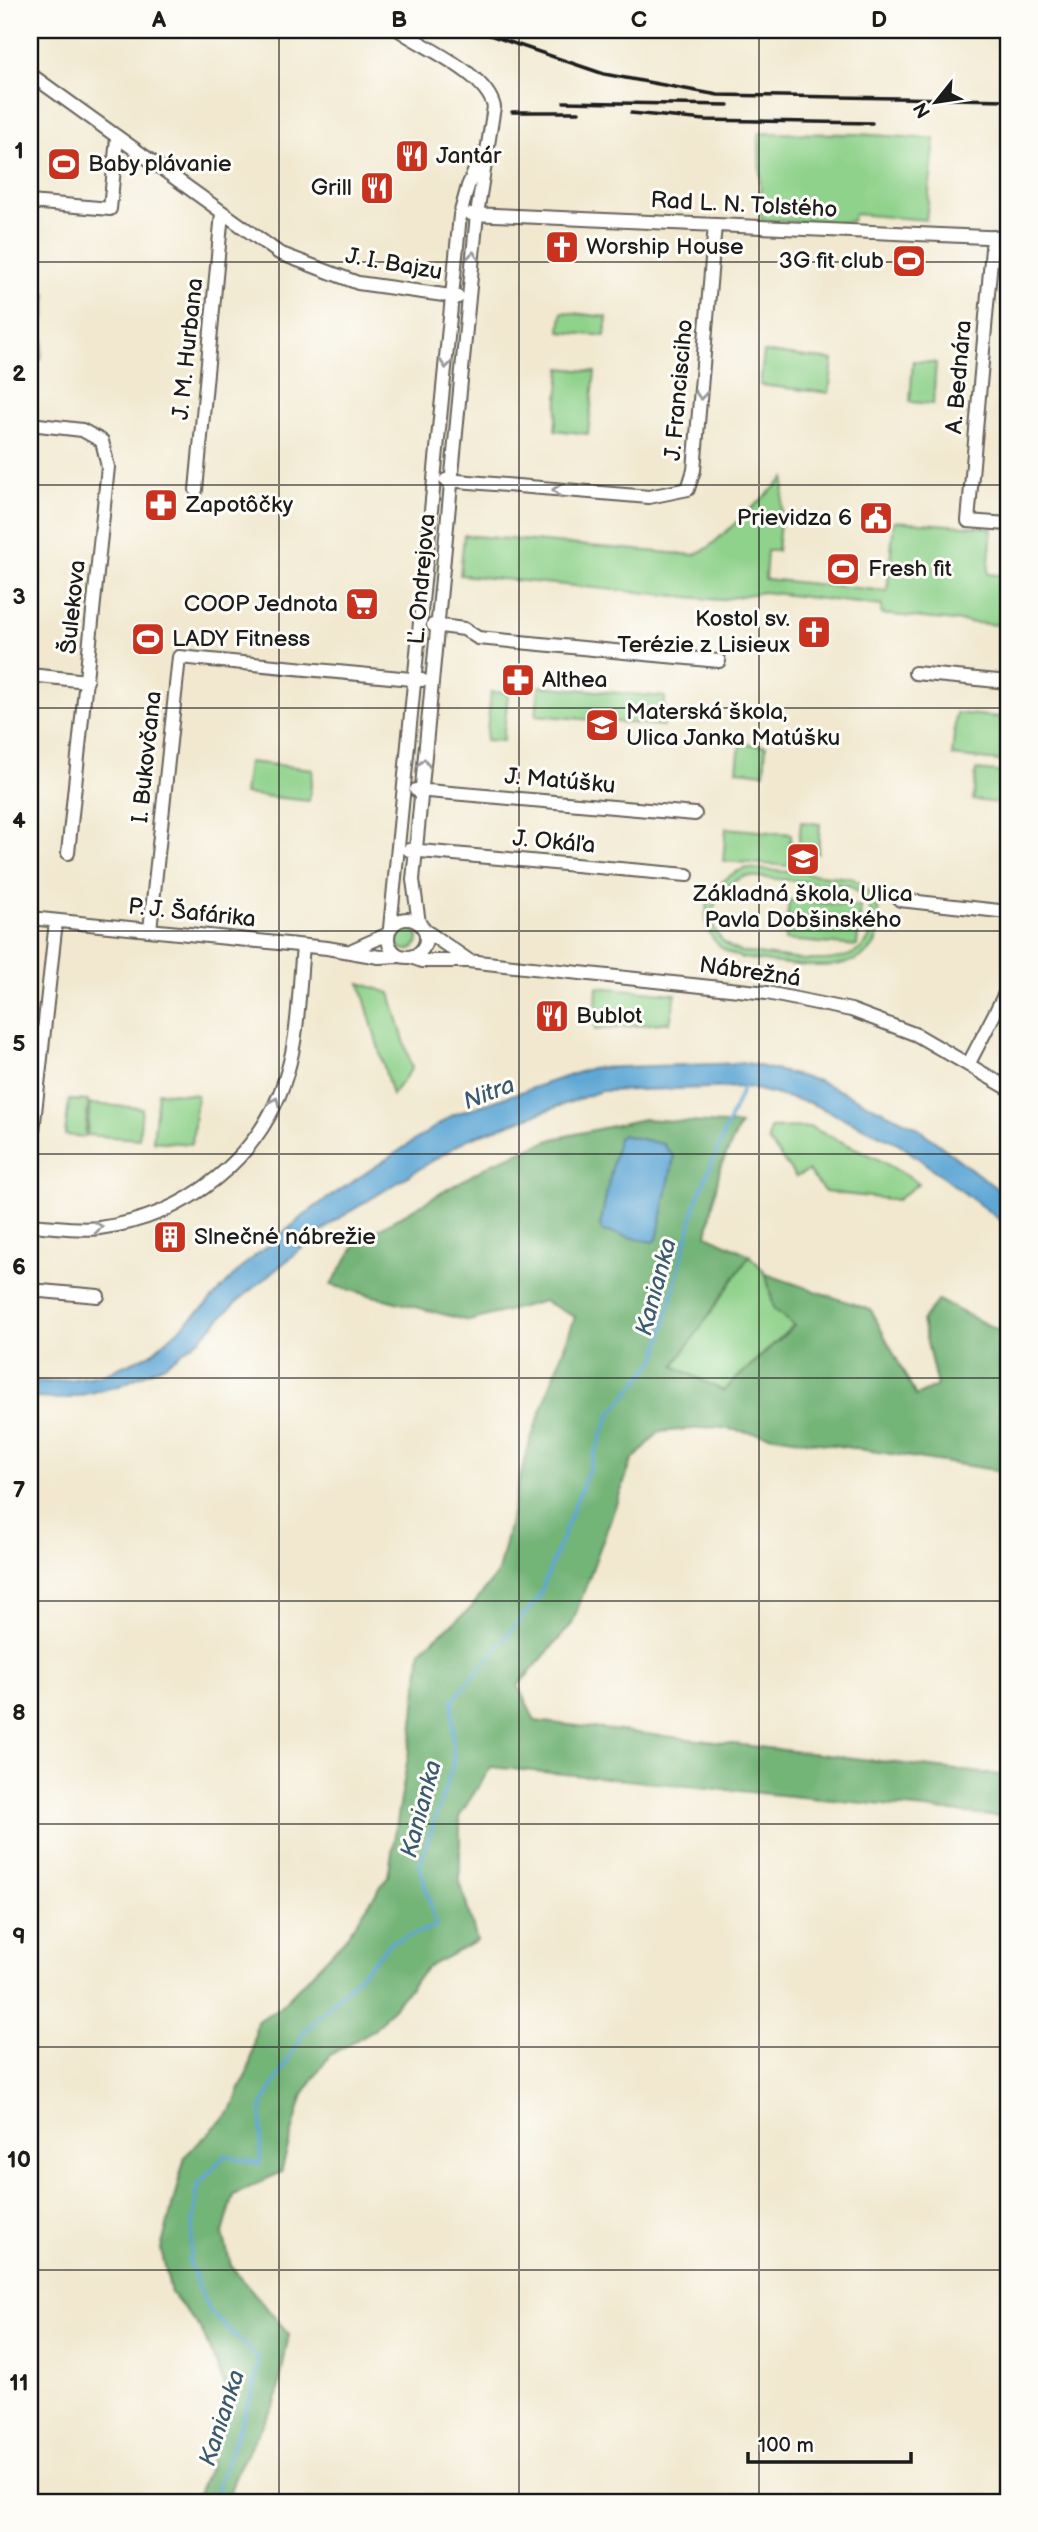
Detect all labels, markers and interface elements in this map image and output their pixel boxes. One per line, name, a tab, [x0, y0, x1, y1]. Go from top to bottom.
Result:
text: A	[151, 6, 167, 34]
text: B	[391, 6, 407, 34]
text: C	[631, 6, 647, 34]
text: D	[871, 6, 887, 34]
north arrow	[902, 66, 972, 136]
text: N	[909, 98, 936, 122]
text: 1	[14, 137, 24, 165]
restaurant icon: Jantár	[393, 137, 431, 175]
place label: Jantár	[436, 142, 502, 170]
sports icon: Baby plávanie	[45, 145, 83, 183]
place label: Baby plávanie	[88, 150, 232, 178]
restaurant icon: Grill	[358, 169, 396, 207]
place label: Grill	[311, 174, 352, 202]
street label: Rad L. N. Tolstého	[650, 186, 838, 224]
church icon: Worship House	[543, 228, 581, 266]
place label: Worship House	[586, 233, 744, 261]
street label: J. I. Bajzu	[343, 242, 445, 286]
sports icon: 3G fit club	[890, 242, 928, 280]
place label: 3G fit club	[779, 247, 884, 275]
one-way arrow	[465, 250, 480, 261]
street label: J. M. Hurbana	[167, 277, 209, 421]
street label: J. Francisciho	[659, 318, 699, 462]
street label: A. Bednára	[940, 319, 978, 435]
one-way arrow	[439, 359, 454, 370]
text: 2	[12, 360, 26, 388]
one-way arrow	[694, 390, 709, 401]
one-way arrow	[551, 483, 562, 498]
pharmacy icon: Zapotôčky	[142, 486, 180, 524]
place label: Zapotôčky	[185, 491, 294, 519]
public building icon: Prievidza 6	[857, 499, 895, 537]
place label: Prievidza 6	[737, 504, 852, 532]
street label: Ľ. Ondrejova	[402, 512, 442, 646]
sports icon: Fresh fit	[824, 550, 862, 588]
place label: Fresh fit	[868, 555, 952, 583]
street label: Šulekova	[54, 559, 92, 655]
text: 3	[12, 583, 26, 611]
supermarket icon: COOP Jednota	[343, 585, 381, 623]
place label: COOP Jednota	[184, 590, 338, 618]
place label: Kostol sv. Terézie z Lisieux	[617, 605, 790, 659]
church icon: Kostol sv. Terézie z Lisieux	[795, 613, 833, 651]
sports icon: LADY Fitness	[129, 620, 167, 658]
place label: LADY Fitness	[172, 625, 310, 653]
pharmacy icon: Althea	[499, 661, 537, 699]
place label: Althea	[542, 666, 608, 694]
street label: I. Bukovčana	[126, 690, 168, 824]
place label: Materská škola, Ulica Janka Matúšku	[626, 698, 840, 752]
school or university icon: Materská škola, Ulica Janka Matúšku	[583, 706, 621, 744]
one-way arrow	[417, 757, 432, 769]
street label: J. Matúšku	[503, 762, 617, 800]
text: 4	[12, 807, 26, 835]
street label: J. Okáľa	[511, 824, 597, 860]
school or university icon: Základná škola, Ulica Pavla Dobšinského	[784, 840, 822, 878]
place label: Základná škola, Ulica Pavla Dobšinského	[692, 880, 913, 934]
street label: P. J. Šafárika	[127, 892, 257, 934]
street label: Nábrežná	[697, 951, 803, 993]
restaurant icon: Bublot	[533, 997, 571, 1035]
place label: Bublot	[576, 1002, 642, 1030]
text: 5	[12, 1030, 26, 1058]
water label: Nitra	[459, 1070, 519, 1116]
one-way arrow	[267, 1097, 281, 1110]
building icon: Slnečné nábrežie	[151, 1218, 189, 1256]
one-way arrow	[93, 1220, 104, 1235]
place label: Slnečné nábrežie	[194, 1223, 376, 1251]
water label: Kanianka	[629, 1235, 683, 1339]
text: 6	[12, 1253, 26, 1281]
text: 7	[13, 1476, 26, 1504]
text: 8	[12, 1699, 26, 1727]
water label: Kanianka	[394, 1757, 448, 1861]
text: 9	[12, 1923, 26, 1951]
text: 10	[7, 2146, 31, 2174]
water label: Kanianka	[193, 2366, 251, 2470]
text: 11	[9, 2369, 29, 2397]
scale bar	[748, 2420, 910, 2464]
text: 100 m	[758, 2433, 814, 2458]

